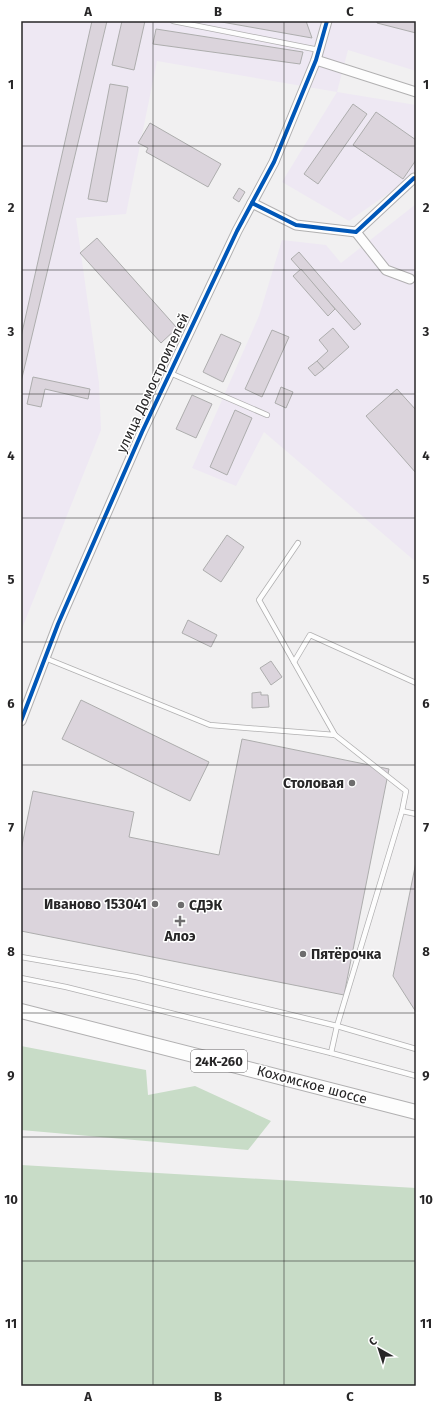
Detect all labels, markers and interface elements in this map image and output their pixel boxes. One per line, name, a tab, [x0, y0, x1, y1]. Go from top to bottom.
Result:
text: A	[83, 4, 92, 19]
text: B	[214, 4, 222, 19]
text: C	[346, 4, 354, 19]
text: 1	[8, 77, 14, 92]
text: 1	[423, 77, 429, 92]
text: 2	[8, 200, 15, 215]
text: 2	[423, 200, 430, 215]
street label: улица Домостроителей	[113, 310, 193, 456]
text: 3	[7, 324, 15, 339]
text: 3	[422, 324, 430, 339]
text: 4	[7, 448, 15, 463]
text: 4	[422, 448, 430, 463]
text: 5	[8, 572, 15, 587]
text: 5	[423, 572, 430, 587]
text: 6	[7, 696, 15, 711]
text: 6	[422, 696, 430, 711]
place label: Столовая	[283, 775, 344, 792]
marker: Столовая	[347, 778, 357, 788]
text: 7	[8, 820, 14, 835]
text: 7	[423, 820, 429, 835]
place label: Иваново 153041	[44, 896, 147, 913]
place label: СДЭК	[189, 897, 222, 914]
marker: Иваново 153041	[150, 899, 160, 909]
marker: СДЭК	[176, 900, 186, 910]
marker: Алоэ	[175, 916, 185, 926]
place label: Алоэ	[164, 928, 196, 945]
text: 8	[7, 944, 15, 959]
text: 8	[422, 944, 430, 959]
place label: Пятёрочка	[311, 946, 382, 963]
marker: Пятёрочка	[298, 949, 308, 959]
road number: 24К-260	[191, 1050, 247, 1072]
street label: Кохомское шоссе	[255, 1062, 369, 1108]
text: 9	[7, 1068, 15, 1083]
text: 9	[422, 1068, 430, 1083]
text: 10	[4, 1192, 18, 1207]
text: 10	[419, 1192, 433, 1207]
text: 11	[5, 1316, 17, 1331]
text: 11	[420, 1316, 432, 1331]
north arrow	[359, 1329, 399, 1369]
text: С	[366, 1334, 380, 1349]
text: A	[83, 1389, 92, 1404]
text: B	[214, 1389, 222, 1404]
text: C	[346, 1389, 354, 1404]

